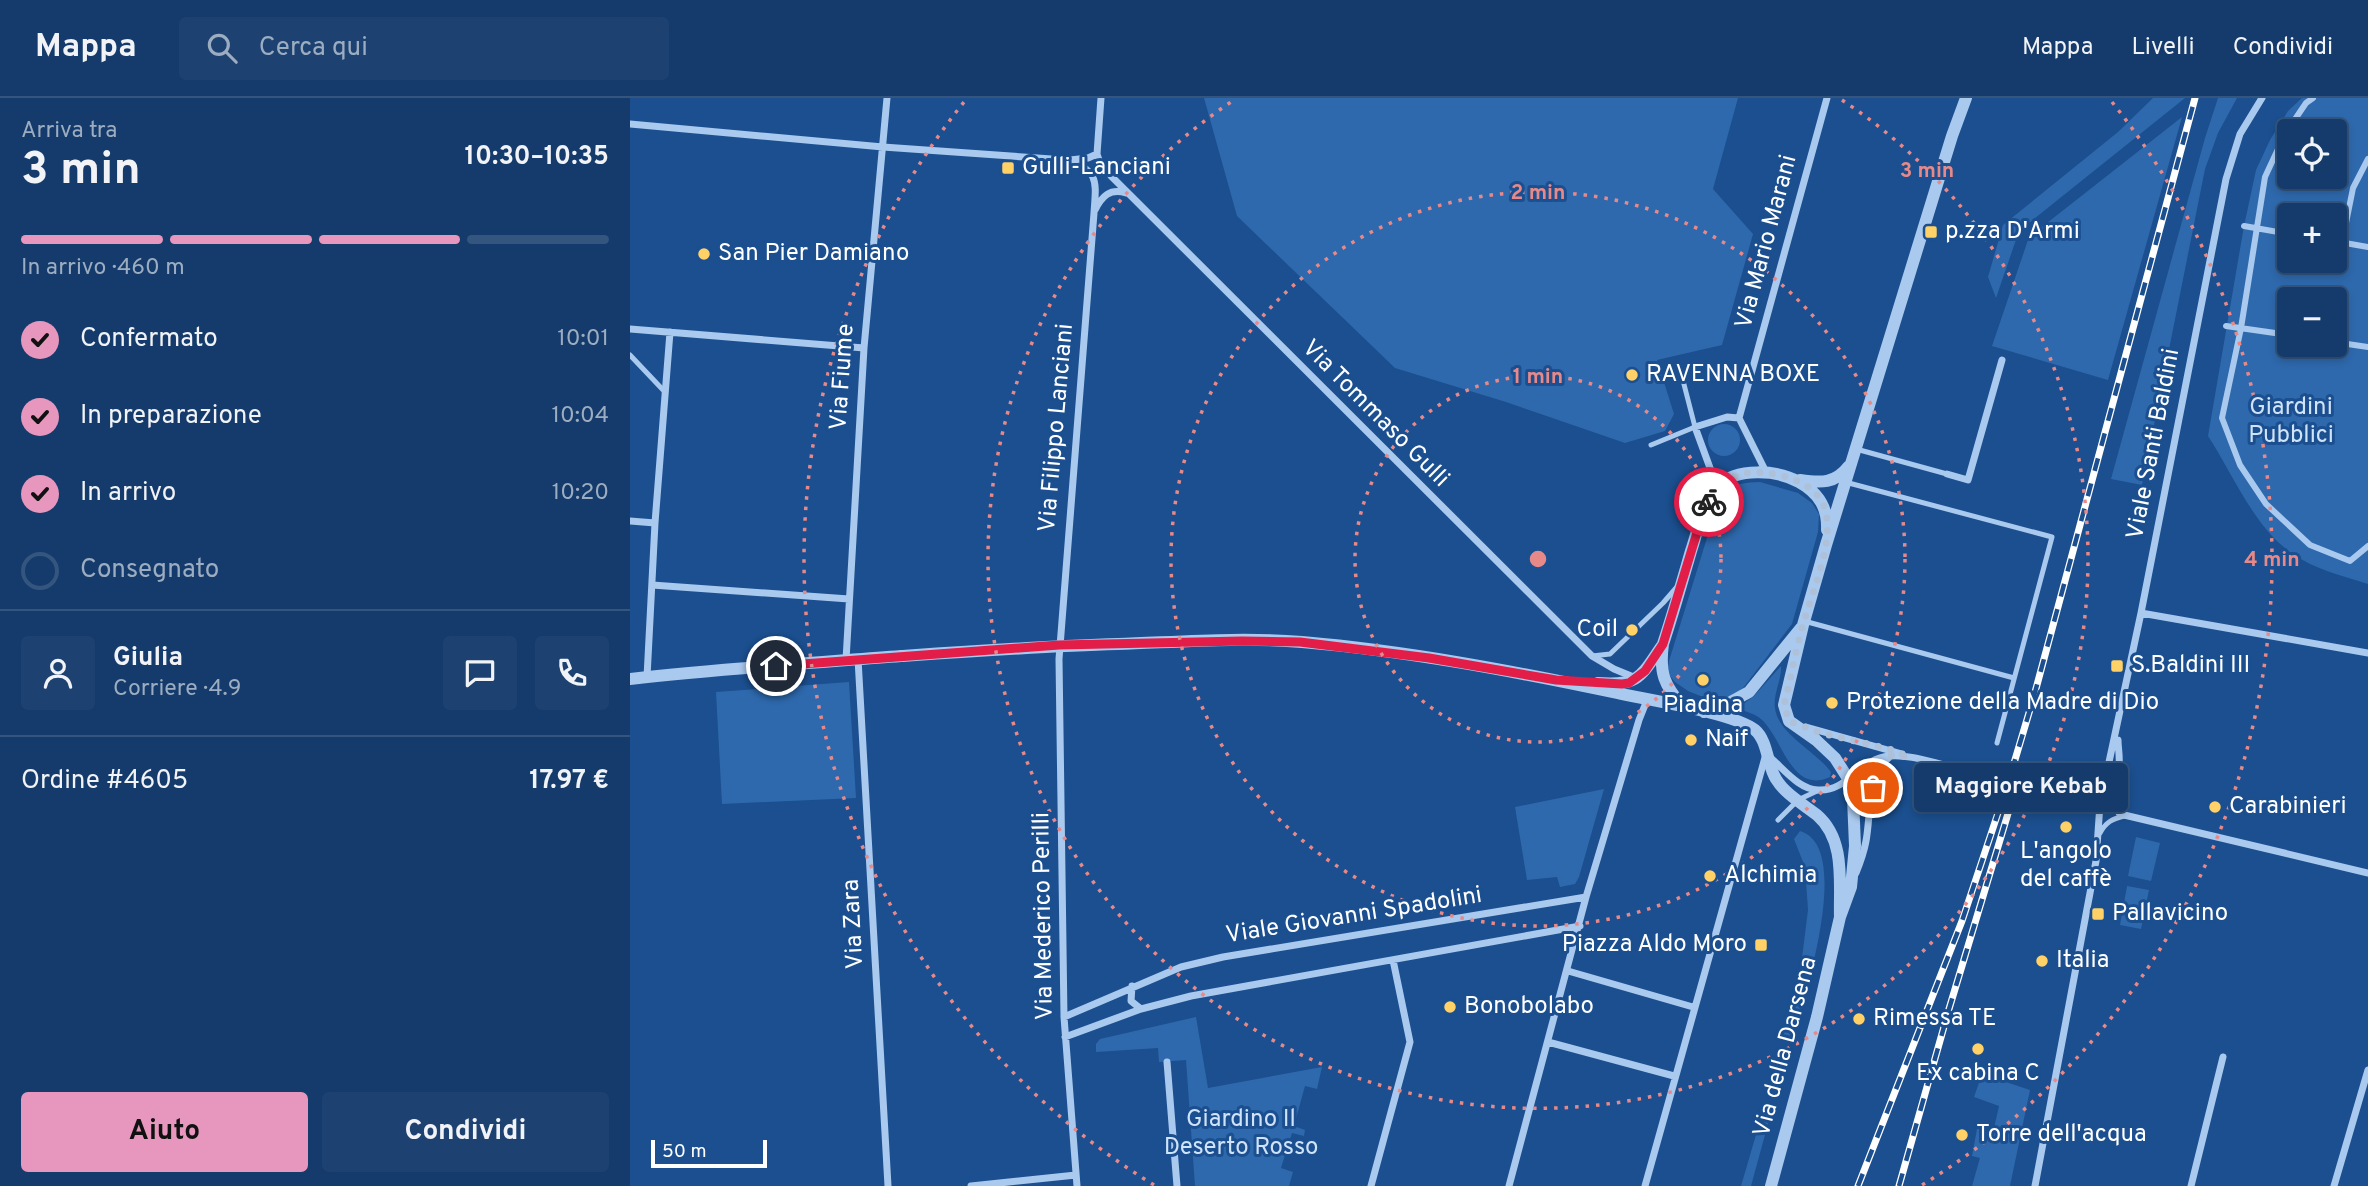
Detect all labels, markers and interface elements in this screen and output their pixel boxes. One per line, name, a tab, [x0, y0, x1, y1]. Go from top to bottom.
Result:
search box	[179, 17, 669, 80]
text: Mappa	[35, 27, 137, 69]
icon: search	[203, 29, 241, 67]
text: Cerca qui	[259, 32, 368, 65]
text: Mappa	[2022, 33, 2093, 63]
text: Livelli	[2131, 33, 2195, 63]
text: Condividi	[2233, 33, 2333, 63]
text: Arriva tra	[21, 117, 117, 146]
map controls	[2277, 119, 2347, 357]
button: locate	[2277, 119, 2347, 189]
text: 10:30–10:35	[465, 141, 609, 174]
text: 3 min	[21, 142, 141, 201]
street label: Via Mario Marani	[1729, 152, 1805, 332]
place label: Gulli-Lanciani	[1022, 153, 1171, 183]
text: 3 min	[1900, 158, 1954, 185]
marker: Gulli-Lanciani	[1000, 160, 1016, 176]
text: 2 min	[1511, 180, 1565, 207]
button: +	[2277, 203, 2347, 273]
place label: p.zza D'Armi	[1945, 217, 2080, 247]
marker: p.zza D'Armi	[1923, 224, 1939, 240]
place label: San Pier Damiano	[718, 239, 909, 269]
marker: San Pier Damiano	[696, 246, 712, 262]
text: In arrivo · 460 m	[21, 254, 185, 283]
button: −	[2277, 287, 2347, 357]
icon: check	[21, 321, 59, 359]
street label: Via Filippo Lanciani	[1033, 322, 1081, 534]
text: Confermato	[80, 323, 218, 356]
street label: Via Fiume	[824, 323, 862, 431]
text: 10:01	[557, 325, 609, 354]
street label: Via Tommaso Gulli	[1295, 334, 1455, 494]
street label: Viale Santi Baldini	[2121, 346, 2187, 542]
place label: RAVENNA BOXE	[1646, 360, 1820, 390]
text: 1 min	[1513, 364, 1563, 391]
marker: RAVENNA BOXE	[1624, 367, 1640, 383]
park label: Giardini Pubblici	[2248, 393, 2334, 451]
icon: check	[21, 398, 59, 436]
text: In preparazione	[80, 400, 262, 433]
text: 10:04	[551, 402, 609, 431]
courier	[1674, 467, 1744, 537]
icon: check	[21, 475, 59, 513]
text: In arrivo	[80, 477, 176, 510]
text: 10:20	[552, 479, 609, 508]
icon: bike	[1690, 483, 1728, 521]
centre of rings	[1526, 547, 1550, 571]
text: 4 min	[2244, 547, 2300, 574]
text: Consegnato	[80, 554, 219, 587]
place label: Coil	[1577, 615, 1618, 645]
marker: Coil	[1624, 622, 1640, 638]
button: person	[21, 636, 95, 710]
button: chat	[443, 636, 517, 710]
button: phone	[535, 636, 609, 710]
pin	[746, 636, 806, 696]
text: Giulia	[113, 642, 183, 675]
icon: home	[757, 647, 795, 685]
place label: S.Baldini III	[2131, 651, 2250, 681]
marker: S.Baldini III	[2109, 658, 2125, 674]
marker: Piadina	[1695, 672, 1711, 688]
text: Corriere · 4.9	[113, 675, 242, 704]
place label: Protezione della Madre di Dio	[1846, 688, 2159, 718]
place label: Piadina	[1663, 691, 1743, 721]
marker: Protezione della Madre di Dio	[1824, 695, 1840, 711]
place label: Naif	[1705, 725, 1748, 755]
marker: Naif	[1683, 732, 1699, 748]
pin	[1843, 758, 1903, 818]
callout: Maggiore Kebab	[1915, 764, 2128, 812]
text: Ordine #4605	[21, 765, 188, 798]
text: 17.97 €	[529, 765, 609, 798]
icon: bag	[1854, 769, 1892, 807]
text: Maggiore Kebab	[1935, 773, 2107, 802]
place label: Carabinieri	[2229, 792, 2347, 822]
marker: Carabinieri	[2207, 799, 2223, 815]
street label: Via Mederico Perilli	[1027, 812, 1061, 1020]
marker: L'angolo del caffè	[2058, 819, 2074, 835]
place label: L'angolo del caffè	[2020, 837, 2112, 895]
place label: Alchimia	[1724, 861, 1817, 891]
marker: Alchimia	[1702, 868, 1718, 884]
street label: Via Zara	[837, 878, 871, 970]
street label: Viale Giovanni Spadolini	[1224, 881, 1484, 951]
place label: Pallavicino	[2112, 899, 2228, 929]
marker: Pallavicino	[2090, 906, 2106, 922]
place label: Piazza Aldo Moro	[1562, 930, 1747, 960]
marker: Piazza Aldo Moro	[1753, 937, 1769, 953]
place label: Italia	[2056, 946, 2109, 976]
street label: Via della Darsena	[1747, 953, 1825, 1141]
marker: Italia	[2034, 953, 2050, 969]
place label: Bonobolabo	[1464, 992, 1594, 1022]
marker: Bonobolabo	[1442, 999, 1458, 1015]
place label: Rimessa TE	[1873, 1004, 1996, 1034]
marker: Rimessa TE	[1851, 1011, 1867, 1027]
marker: Ex cabina C	[1970, 1041, 1986, 1057]
place label: Ex cabina C	[1916, 1059, 2040, 1089]
button: Aiuto	[21, 1092, 308, 1172]
button: Condividi	[322, 1092, 609, 1172]
park label: Giardino Il Deserto Rosso	[1164, 1105, 1318, 1163]
place label: Torre dell'acqua	[1976, 1120, 2147, 1150]
marker: Torre dell'acqua	[1954, 1127, 1970, 1143]
scale bar	[651, 1137, 766, 1169]
text: 50 m	[662, 1140, 707, 1164]

